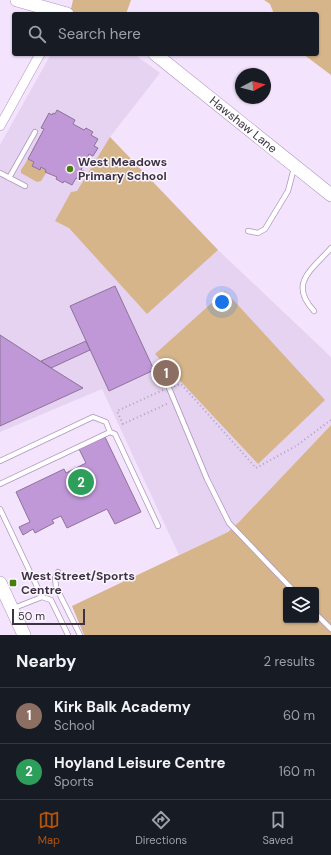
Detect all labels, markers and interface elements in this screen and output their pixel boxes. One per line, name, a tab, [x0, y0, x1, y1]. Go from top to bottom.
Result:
search box	[12, 12, 319, 56]
icon: search	[26, 23, 48, 45]
text: Search here	[58, 24, 141, 44]
north arrow	[235, 68, 271, 104]
street label: Hawshaw Lane	[206, 93, 280, 157]
place label: West Meadows Primary School	[78, 154, 167, 184]
marker: West Meadows Primary School	[65, 164, 75, 174]
your location	[212, 292, 232, 312]
pin: 1	[153, 358, 179, 388]
pin: 2	[68, 467, 94, 497]
place label: West Street/Sports Centre	[21, 568, 135, 598]
marker: West Street/Sports Centre	[8, 578, 18, 588]
map controls	[283, 587, 319, 623]
button: layers	[283, 587, 319, 623]
scale bar	[12, 607, 85, 626]
text: 50 m	[18, 609, 45, 623]
text: Nearby	[16, 650, 76, 672]
text: 2 results	[264, 653, 315, 670]
text: Kirk Balk Academy	[54, 697, 191, 717]
text: 1	[27, 707, 31, 724]
text: 60 m	[283, 707, 315, 724]
text: School	[54, 717, 95, 734]
text: Hoyland Leisure Centre	[54, 753, 226, 773]
text: 2	[25, 763, 33, 780]
text: 160 m	[279, 763, 315, 780]
text: Sports	[54, 773, 94, 790]
tab: Map	[38, 809, 60, 847]
tab: Directions	[135, 809, 187, 847]
tab: Saved	[262, 809, 293, 847]

